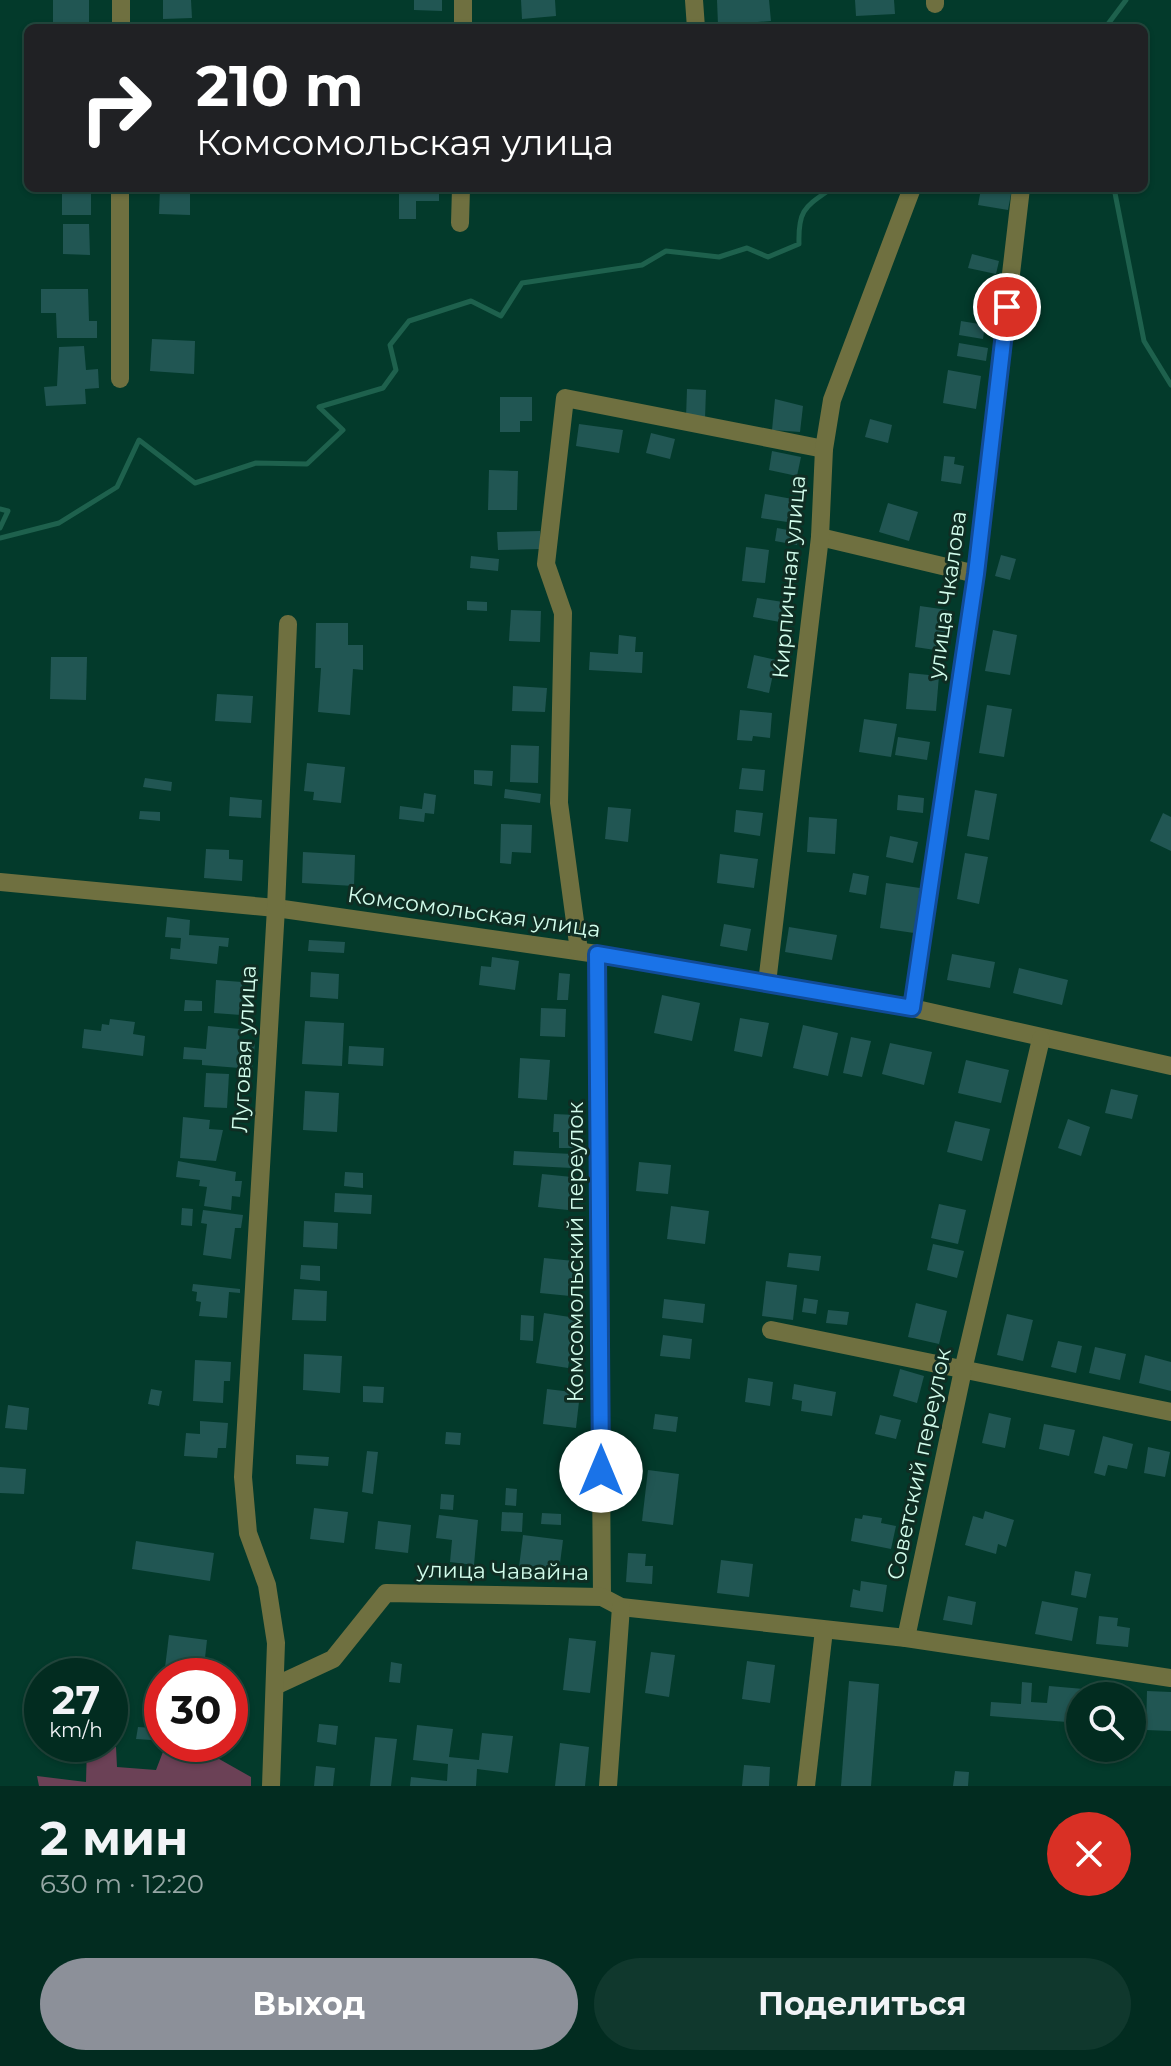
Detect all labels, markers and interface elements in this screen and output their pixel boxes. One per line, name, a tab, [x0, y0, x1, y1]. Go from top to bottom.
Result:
text: 210 m	[196, 52, 364, 120]
icon: right	[64, 56, 168, 160]
text: Комсомольская улица	[196, 120, 614, 164]
pin	[973, 273, 1041, 341]
icon: arrive	[985, 285, 1029, 329]
street label: Кирпичная улица	[767, 474, 811, 680]
street label: улица Чкалова	[922, 509, 972, 682]
street label: Комсомольская улица	[346, 881, 602, 943]
street label: Луговая улица	[226, 965, 262, 1133]
street label: Комсомольский переулок	[562, 1102, 589, 1402]
street label: Советский переулок	[881, 1345, 957, 1582]
position arrow	[559, 1429, 643, 1513]
street label: улица Чавайна	[416, 1556, 589, 1586]
speed limit sign: 30	[144, 1658, 248, 1762]
text: 27	[52, 1675, 100, 1724]
map controls	[1066, 1682, 1146, 1762]
button: search	[1066, 1682, 1146, 1762]
text: km/h	[49, 1718, 103, 1742]
text: 2 мин	[40, 1809, 188, 1867]
button: close	[1047, 1812, 1131, 1896]
text: 630 m · 12:20	[40, 1868, 204, 1900]
button: Выход	[40, 1958, 578, 2050]
button: Поделиться	[594, 1958, 1131, 2050]

